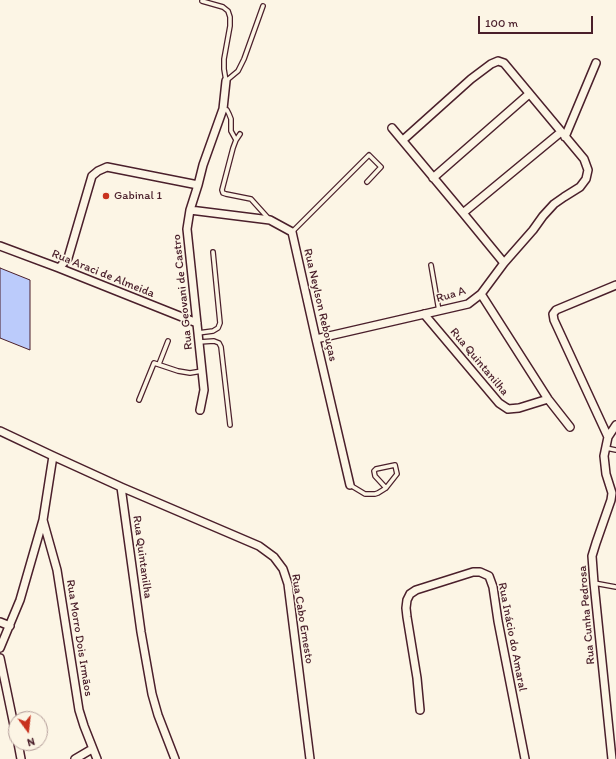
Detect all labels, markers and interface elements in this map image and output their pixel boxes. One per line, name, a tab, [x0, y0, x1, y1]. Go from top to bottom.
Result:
scale bar	[480, 8, 595, 34]
text: 100 m	[485, 16, 518, 30]
place label: Gabinal 1	[114, 189, 162, 203]
marker: Gabinal 1	[101, 191, 111, 201]
street label: Rua Geovani de Castro	[170, 233, 196, 351]
street label: Rua Araci de Almeida	[49, 247, 157, 301]
street label: Rua Neylson Rebouças	[300, 247, 340, 363]
street label: Rua A	[434, 284, 468, 306]
street label: Rua Quintanilha	[447, 325, 511, 399]
street label: Rua Quintanilha	[129, 515, 155, 599]
street label: Rua Cunha Pedrosa	[575, 565, 599, 665]
street label: Rua Cabo Ernesto	[288, 573, 316, 665]
street label: Rua Morro Dois Irmãos	[63, 579, 95, 697]
street label: Rua Inácio do Amaral	[494, 581, 530, 693]
north arrow	[8, 711, 48, 751]
text: N	[26, 735, 36, 749]

